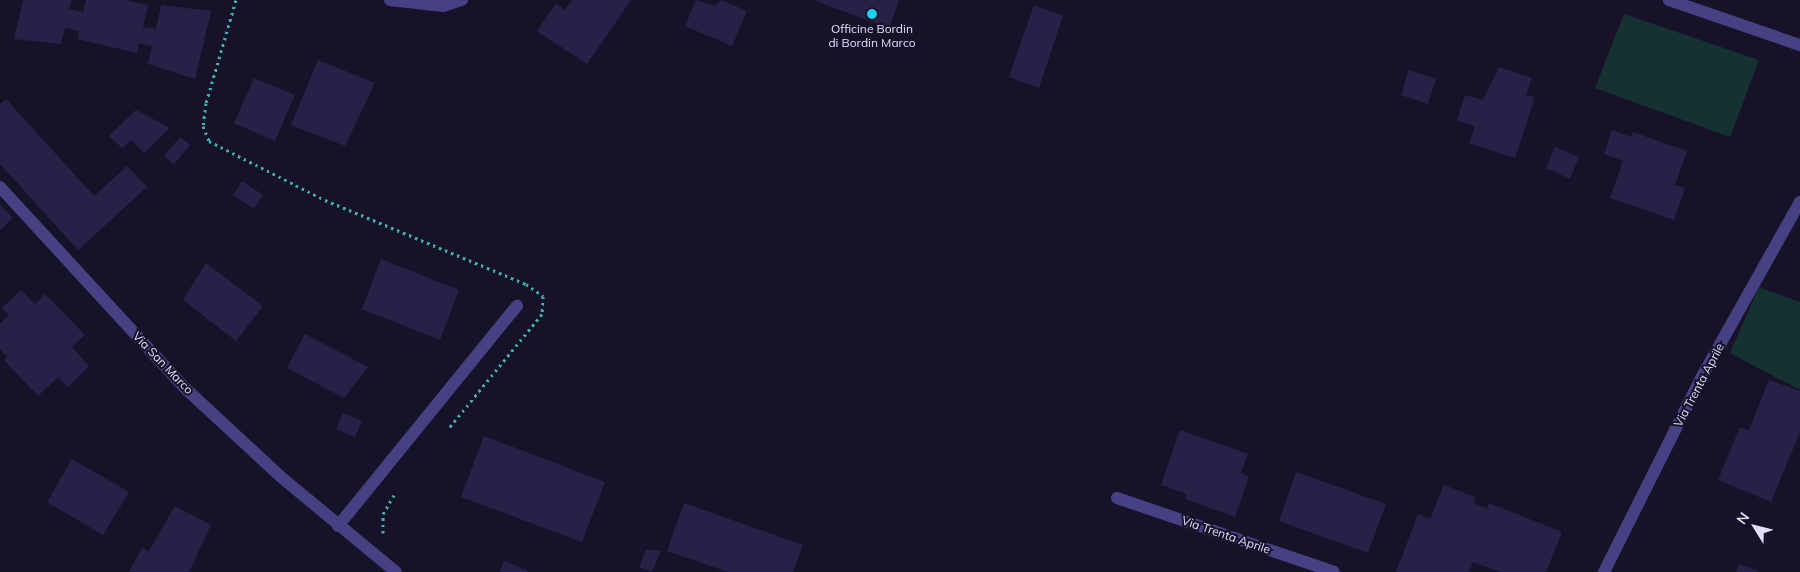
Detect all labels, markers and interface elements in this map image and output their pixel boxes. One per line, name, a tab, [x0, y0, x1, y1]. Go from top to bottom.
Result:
marker: Officine Bordin di Bordin Marco	[866, 8, 878, 20]
place label: Officine Bordin di Bordin Marco	[828, 22, 916, 50]
street label: Via San Marco	[130, 329, 196, 397]
street label: Via Trenta Aprile	[1671, 341, 1727, 429]
north arrow	[1730, 502, 1780, 552]
text: N	[1732, 509, 1753, 528]
street label: Via Trenta Aprile	[1180, 513, 1272, 557]

